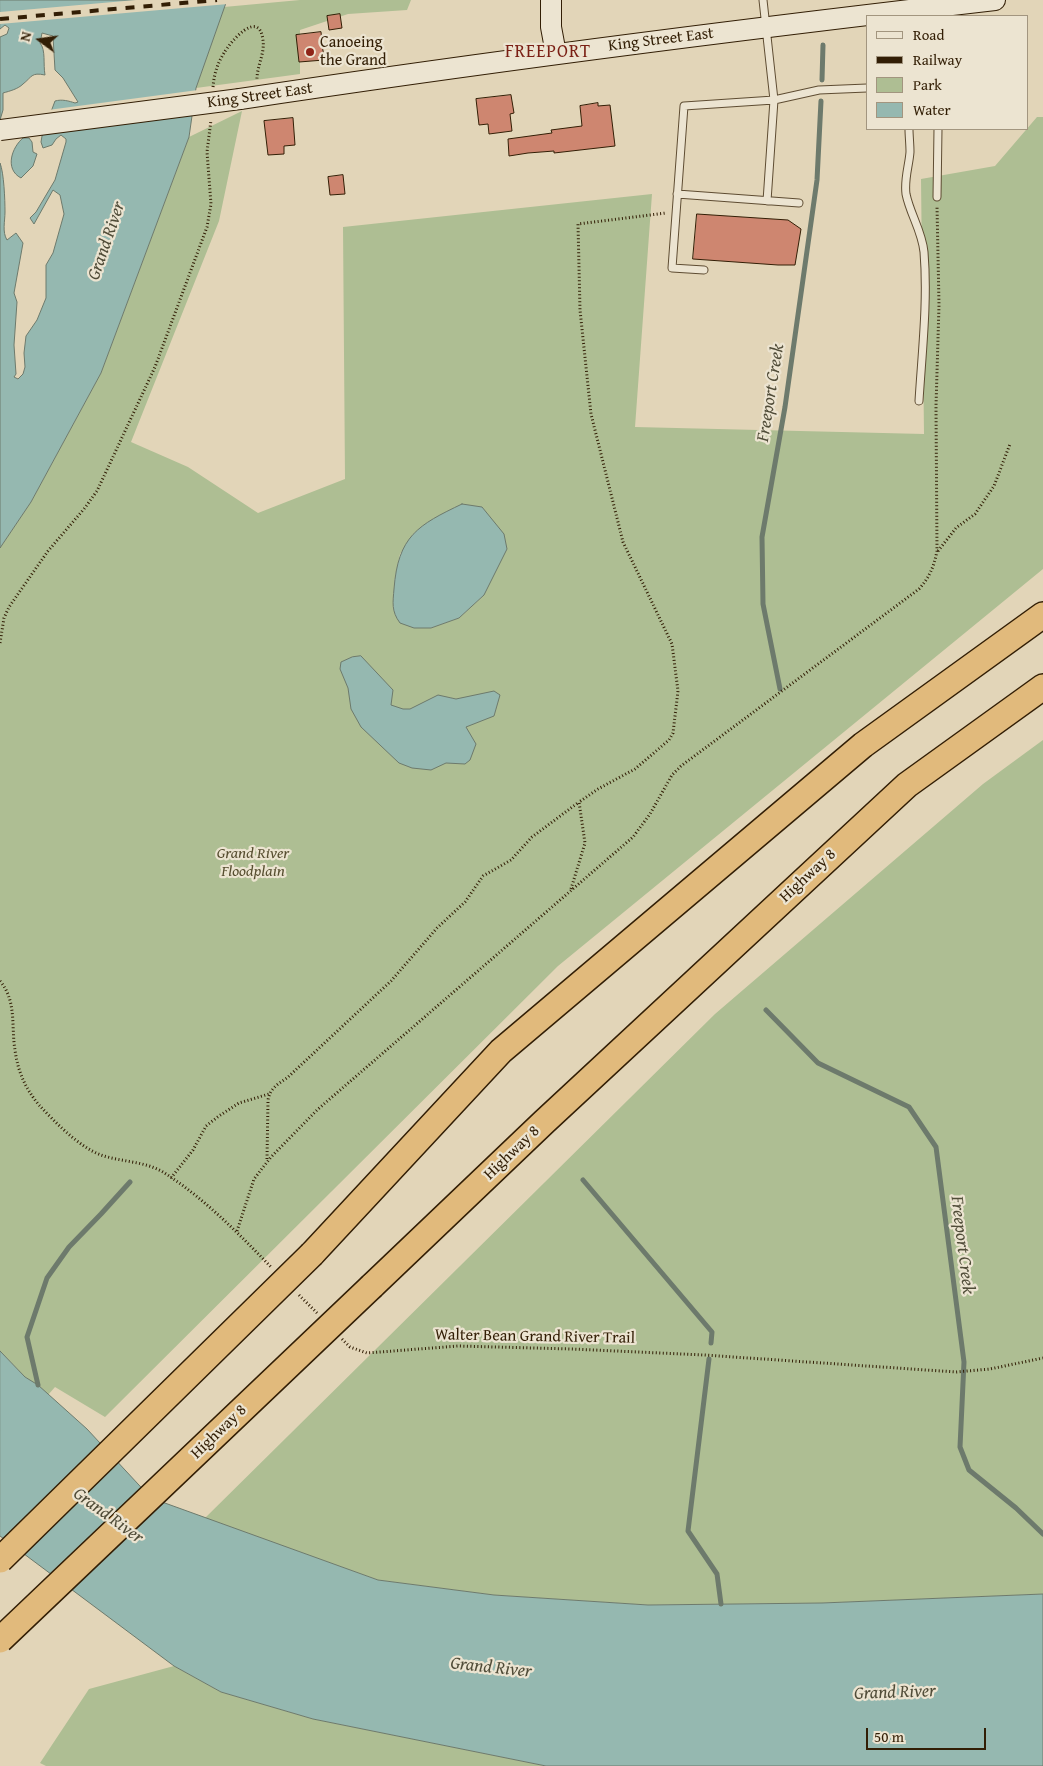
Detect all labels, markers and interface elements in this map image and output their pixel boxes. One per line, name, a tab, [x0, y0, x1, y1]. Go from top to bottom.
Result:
north arrow	[15, 15, 65, 65]
legend	[866, 15, 1028, 130]
street label: King Street East	[607, 24, 715, 56]
text: Road	[913, 24, 944, 45]
text: N	[15, 29, 36, 43]
place label: Canoeing the Grand	[320, 33, 387, 71]
district label: FREEPORT	[504, 41, 592, 63]
marker: Canoeing the Grand	[304, 46, 316, 58]
text: Railway	[913, 49, 962, 70]
text: Park	[913, 74, 942, 95]
street label: King Street East	[206, 79, 314, 113]
text: Water	[913, 99, 951, 120]
water label: Grand River	[83, 199, 131, 283]
water label: Freeport Creek	[753, 342, 789, 444]
park label: Grand River Floodplain	[217, 844, 289, 882]
street label: Highway 8	[776, 845, 840, 907]
street label: Highway 8	[480, 1122, 544, 1184]
water label: Freeport Creek	[945, 1195, 979, 1295]
street label: Walter Bean Grand River Trail	[435, 1326, 635, 1348]
street label: Highway 8	[187, 1401, 251, 1463]
water label: Grand River	[69, 1483, 147, 1549]
water label: Grand River	[449, 1653, 533, 1683]
water label: Grand River	[854, 1681, 936, 1705]
scale bar	[868, 1718, 988, 1750]
text: 50 m	[874, 1726, 904, 1747]

